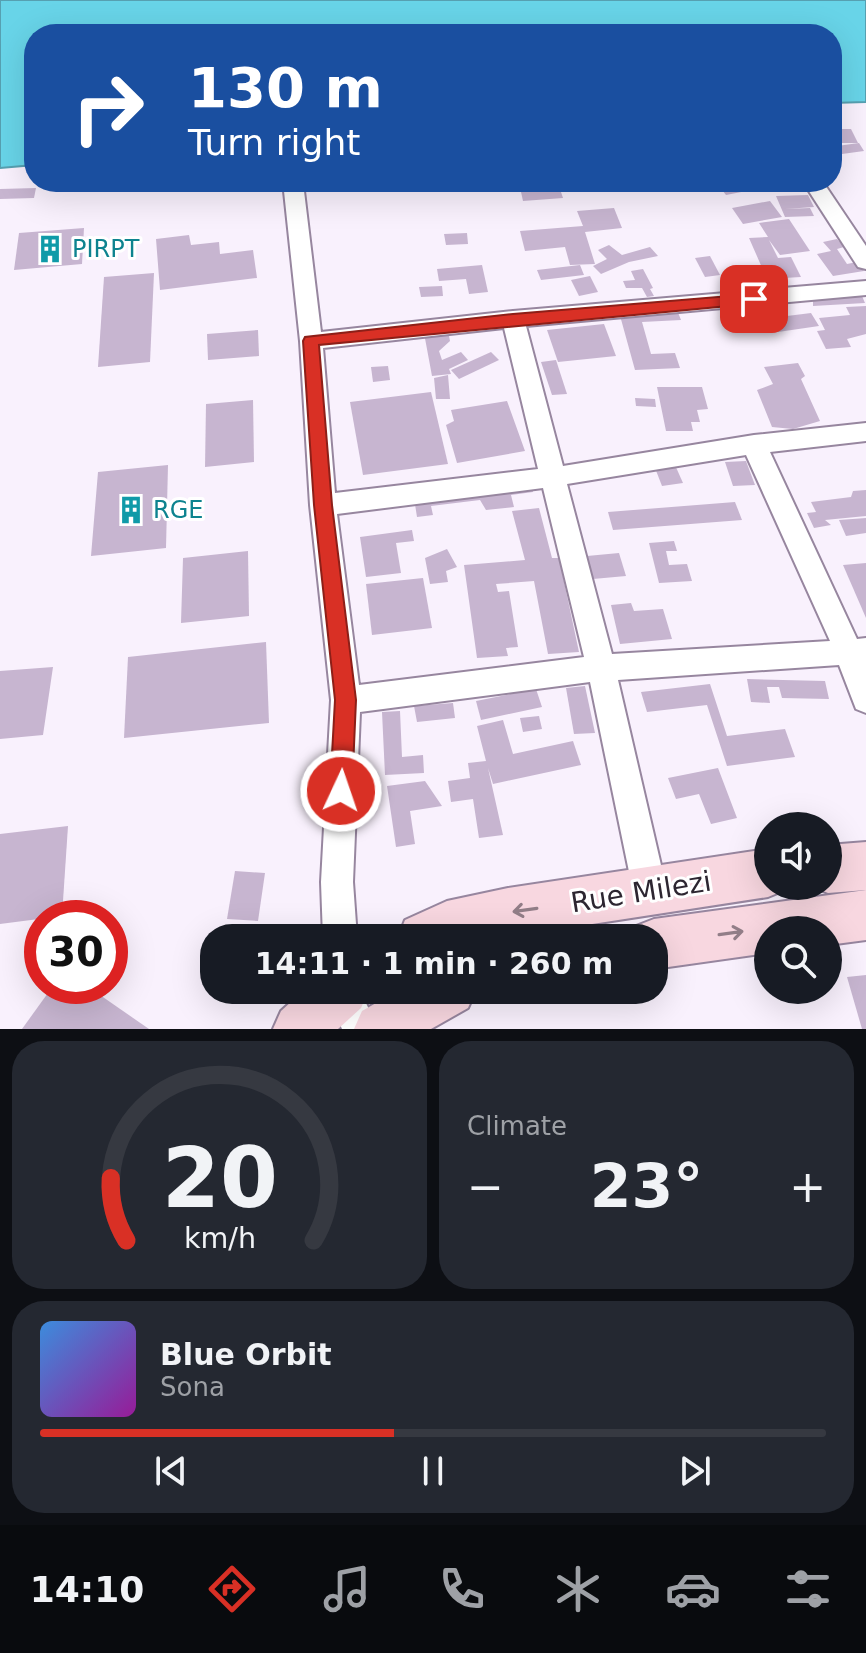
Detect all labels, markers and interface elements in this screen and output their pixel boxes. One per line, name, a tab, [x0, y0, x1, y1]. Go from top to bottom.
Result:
text: 130 m	[188, 55, 383, 120]
icon: right	[56, 56, 160, 160]
text: Turn right	[188, 122, 360, 163]
building icon: PIRPT	[35, 234, 65, 264]
place label: PIRPT	[72, 235, 140, 263]
pin	[720, 265, 788, 333]
icon: arrive	[732, 277, 776, 321]
building icon: RGE	[116, 495, 146, 525]
place label: RGE	[153, 496, 203, 524]
position arrow	[299, 749, 383, 833]
map controls	[754, 812, 842, 1004]
button: sound	[754, 812, 842, 900]
street label: Rue Milezi	[569, 865, 713, 919]
speed limit sign: 30	[24, 900, 128, 1004]
one-way arrow	[513, 903, 538, 918]
button: search	[754, 916, 842, 1004]
one-way arrow	[718, 925, 743, 940]
text: 14:11 · 1 min · 260 m	[255, 946, 613, 981]
text: Climate	[467, 1111, 567, 1141]
text: 20	[162, 1130, 277, 1227]
text: 23°	[590, 1151, 703, 1221]
text: −	[467, 1161, 504, 1212]
text: +	[789, 1161, 826, 1212]
text: km/h	[183, 1221, 256, 1255]
text: Blue Orbit	[160, 1337, 332, 1372]
text: Sona	[160, 1372, 225, 1402]
icon: previous	[149, 1449, 193, 1493]
icon: pause	[411, 1449, 455, 1493]
icon: next	[673, 1449, 717, 1493]
icon: directions	[204, 1561, 260, 1617]
icon: music	[319, 1561, 375, 1617]
icon: phone	[434, 1561, 490, 1617]
icon: climate	[550, 1561, 606, 1617]
icon: car	[665, 1561, 721, 1617]
icon: filters	[780, 1561, 836, 1617]
text: 14:10	[30, 1569, 144, 1610]

